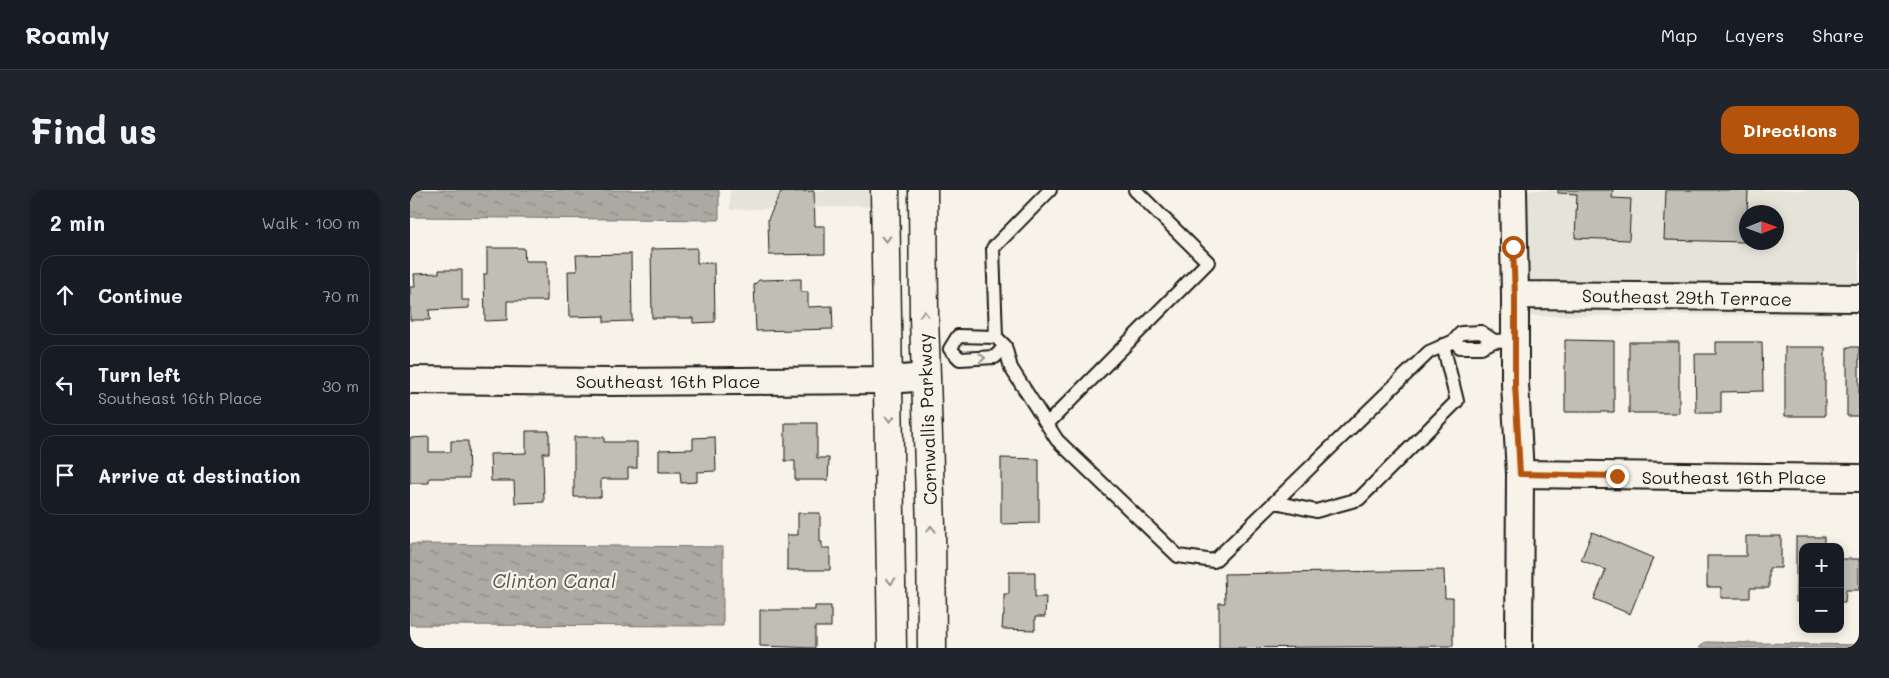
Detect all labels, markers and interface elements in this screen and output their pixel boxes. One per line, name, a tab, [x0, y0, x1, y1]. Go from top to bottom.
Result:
text: Roamly	[25, 19, 109, 50]
text: Map	[1661, 23, 1697, 47]
text: Layers	[1725, 23, 1784, 47]
text: Share	[1812, 23, 1864, 47]
button: Directions	[1721, 106, 1859, 154]
text: Find us	[30, 107, 157, 153]
north arrow	[1739, 205, 1784, 250]
text: 2 min	[50, 209, 105, 236]
text: Walk · 100 m	[261, 212, 360, 233]
one-way arrow	[881, 235, 891, 243]
route start	[1502, 236, 1525, 259]
icon: ahead	[51, 281, 79, 309]
text: Continue	[98, 283, 183, 308]
street label: Southeast 29th Terrace	[1582, 283, 1792, 311]
text: 70 m	[322, 285, 359, 306]
one-way arrow	[919, 310, 929, 318]
street label: Cornwallis Parkway	[912, 333, 942, 505]
one-way arrow	[978, 352, 986, 363]
text: Turn left	[98, 362, 181, 387]
street label: Southeast 16th Place	[576, 369, 760, 393]
icon: left	[51, 371, 79, 399]
text: 30 m	[322, 375, 359, 396]
text: Southeast 16th Place	[98, 387, 262, 408]
one-way arrow	[884, 415, 895, 423]
icon: arrive	[51, 461, 79, 489]
text: Arrive at destination	[98, 463, 301, 488]
route end	[1606, 465, 1629, 488]
street label: Southeast 16th Place	[1642, 465, 1826, 489]
one-way arrow	[926, 525, 936, 533]
map controls	[1799, 543, 1844, 633]
button: +	[1799, 543, 1844, 588]
water label: Clinton Canal	[492, 568, 616, 593]
one-way arrow	[886, 578, 896, 585]
button: −	[1799, 588, 1844, 633]

